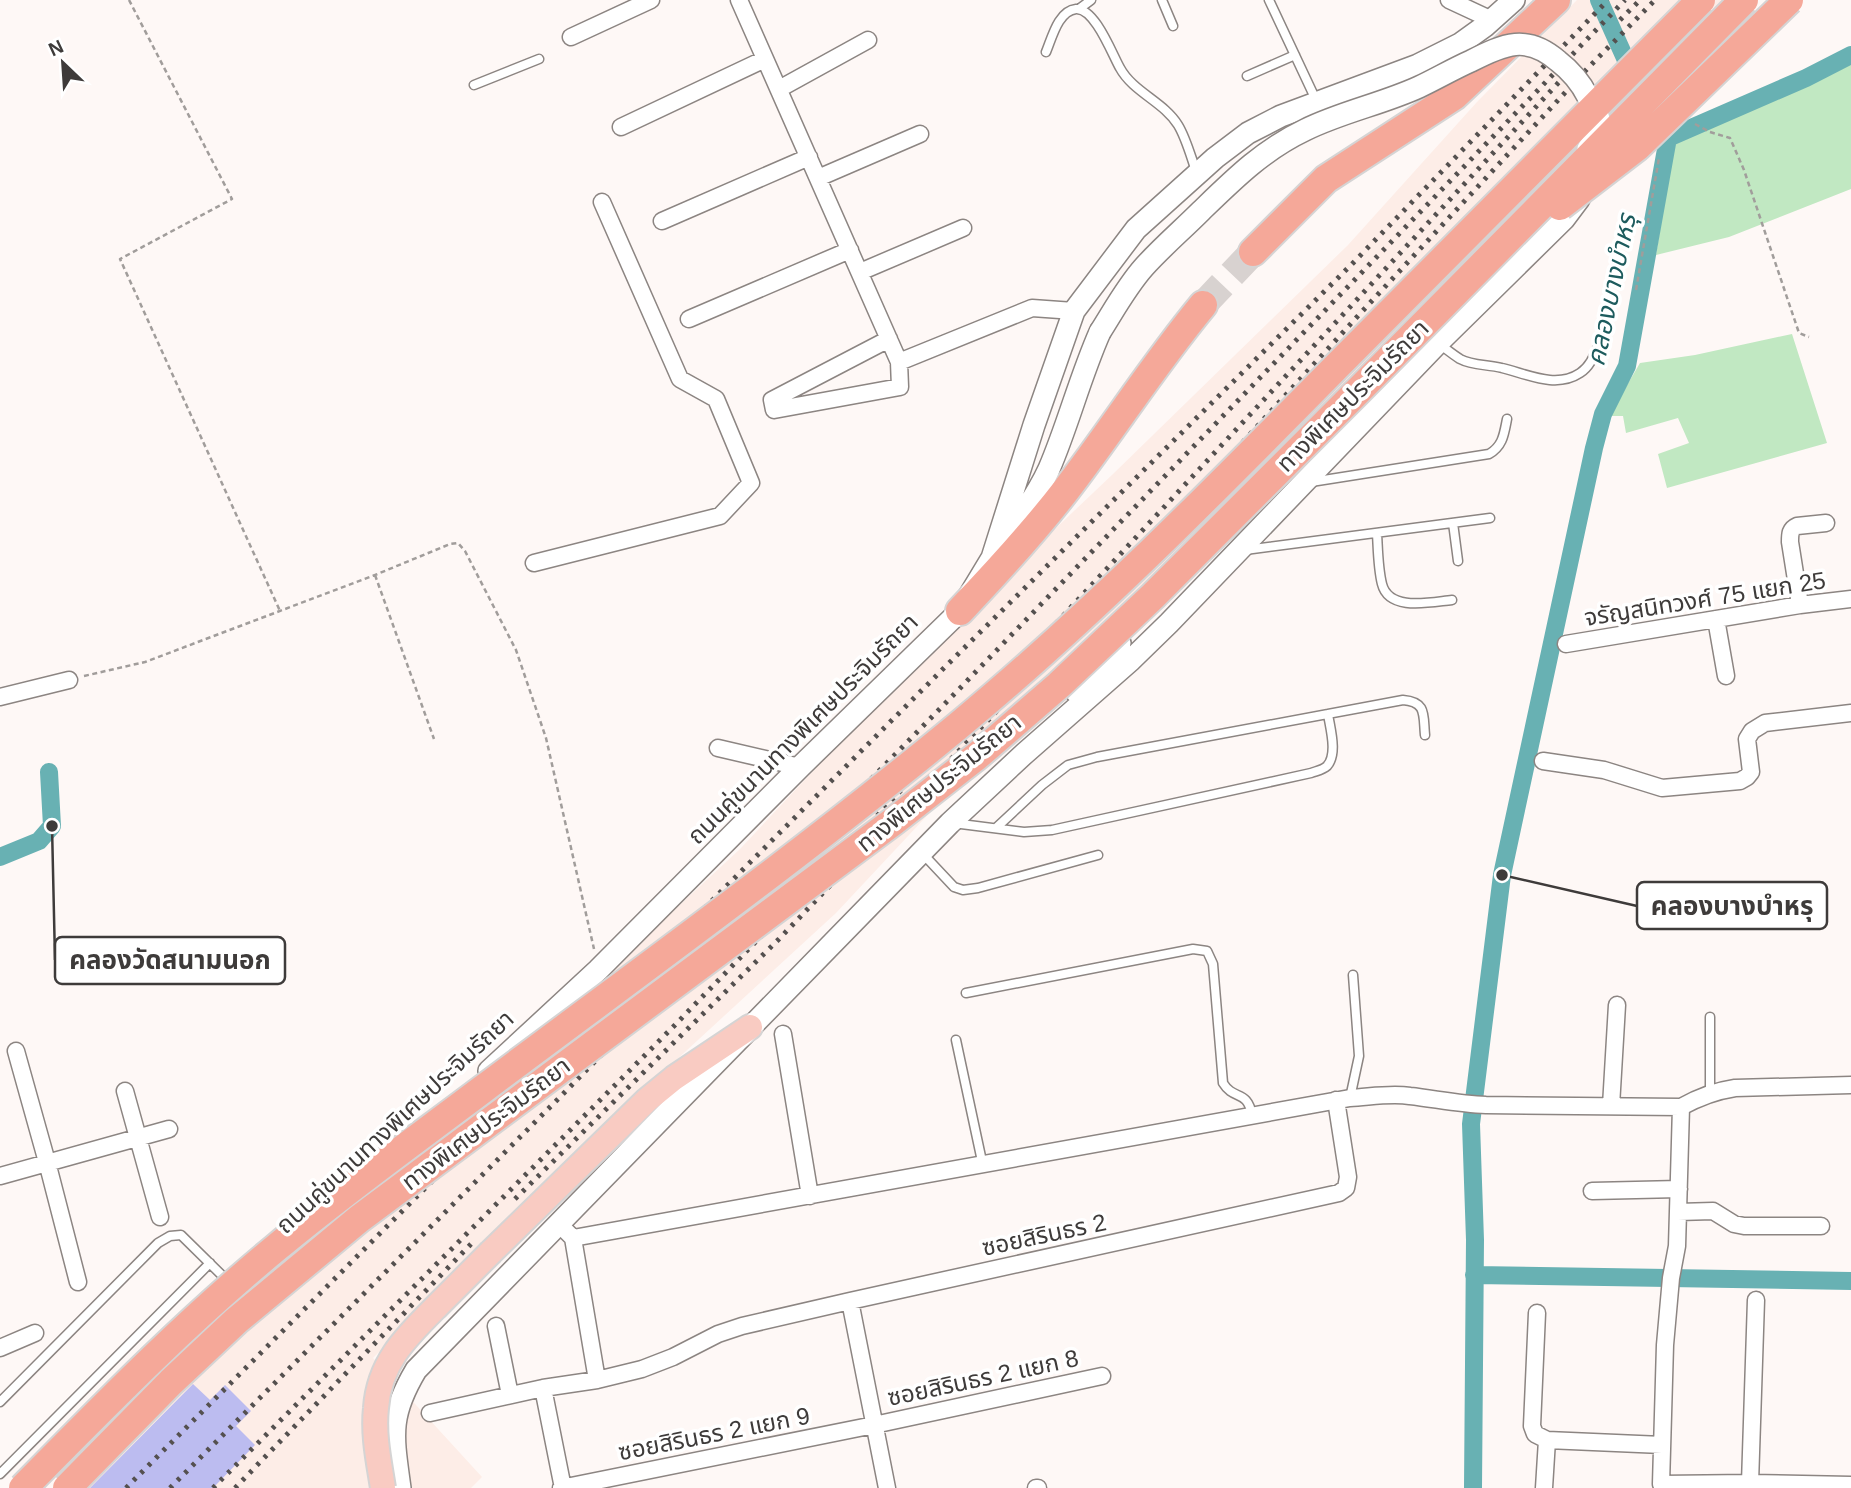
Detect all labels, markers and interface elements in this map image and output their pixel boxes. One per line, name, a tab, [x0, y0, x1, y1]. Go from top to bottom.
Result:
north arrow	[28, 28, 98, 98]
text: N	[45, 36, 67, 60]
water label: คลองบางบำหรุ	[1580, 209, 1643, 369]
street label: ทางพิเศษประจิมรัถยา	[1271, 314, 1434, 477]
street label: จรัญสนิทวงศ์ 75 แยก 25	[1582, 566, 1828, 631]
street label: ถนนคู่ขนานทางพิเศษประจิมรัถยา	[682, 608, 925, 851]
street label: ทางพิเศษประจิมรัถยา	[851, 708, 1026, 857]
callout: คลองบางบำหรุ	[1637, 882, 1827, 929]
text: คลองบางบำหรุ	[1651, 891, 1813, 922]
callout: คลองวัดสนามนอก	[55, 937, 285, 984]
text: คลองวัดสนามนอก	[69, 945, 271, 975]
street label: ถนนคู่ขนานทางพิเศษประจิมรัถยา	[270, 1004, 520, 1240]
street label: ทางพิเศษประจิมรัถยา	[396, 1051, 576, 1197]
street label: ซอยสิรินธร 2	[979, 1208, 1108, 1261]
street label: ซอยสิรินธร 2 แยก 8	[885, 1344, 1081, 1411]
street label: ซอยสิรินธร 2 แยก 9	[616, 1402, 812, 1465]

